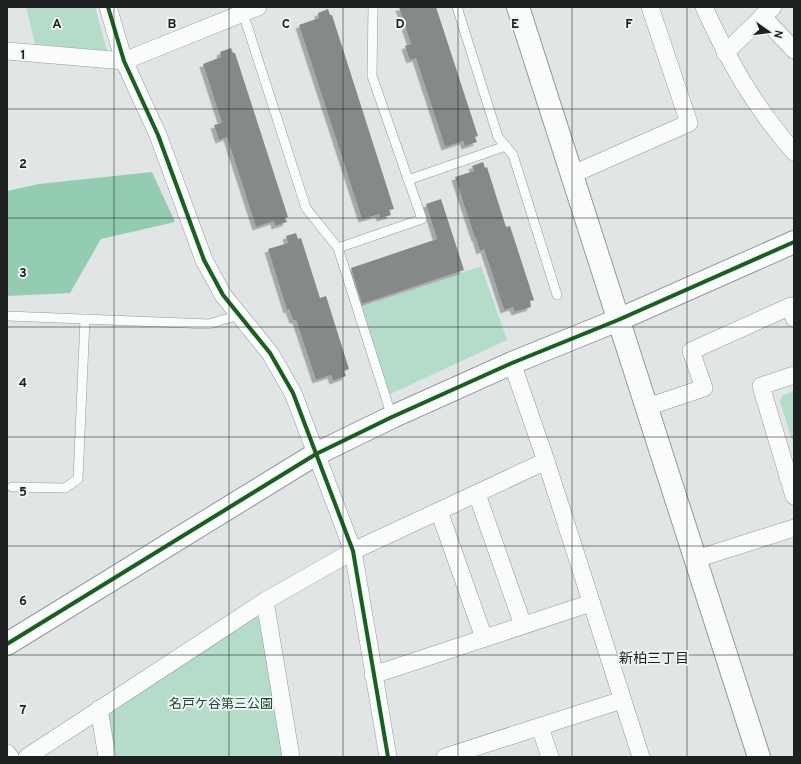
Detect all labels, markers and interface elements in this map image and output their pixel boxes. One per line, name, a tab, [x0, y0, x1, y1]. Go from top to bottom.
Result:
north arrow	[749, 12, 789, 52]
text: A	[52, 17, 62, 33]
text: B	[168, 17, 177, 33]
text: C	[282, 17, 290, 33]
text: D	[395, 17, 405, 33]
text: E	[511, 17, 519, 33]
text: F	[625, 17, 633, 33]
text: N	[770, 29, 785, 40]
text: 1	[20, 48, 26, 64]
text: 2	[19, 157, 27, 173]
text: 3	[19, 266, 27, 282]
text: 4	[19, 376, 27, 392]
text: 5	[19, 485, 27, 501]
text: 6	[19, 594, 27, 610]
district label: 新柏三丁目	[619, 651, 689, 668]
park label: 名戸ケ谷第三公園	[169, 696, 273, 713]
text: 7	[20, 703, 27, 719]

